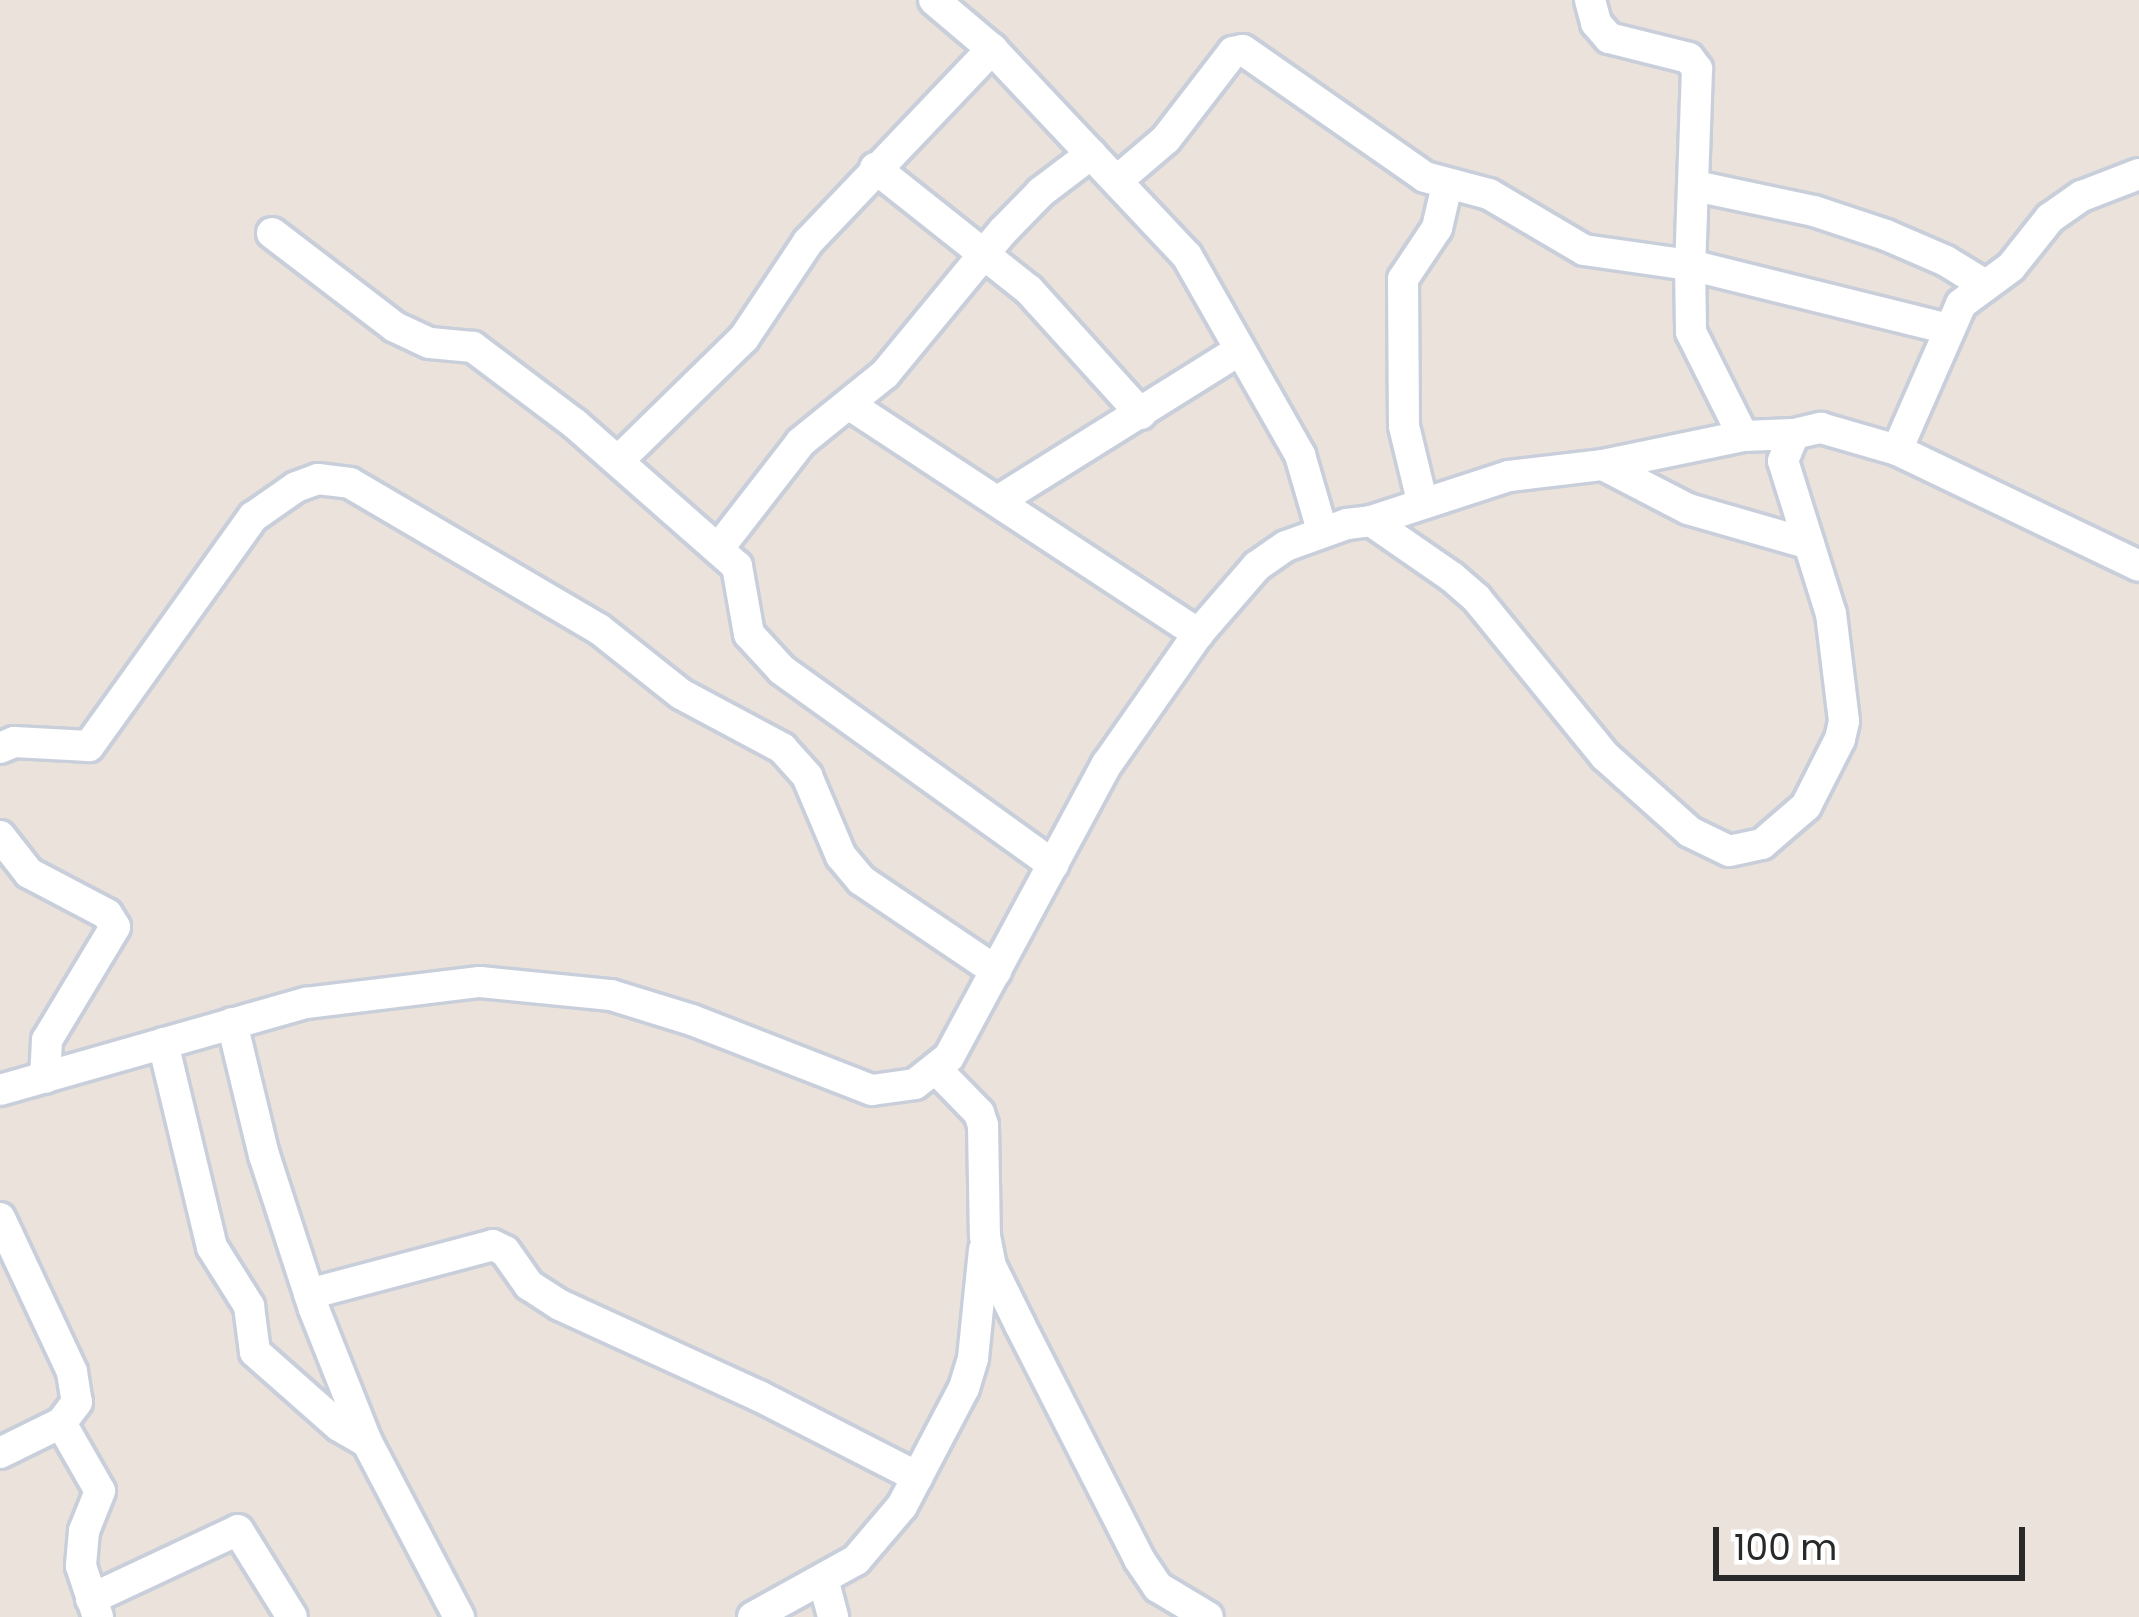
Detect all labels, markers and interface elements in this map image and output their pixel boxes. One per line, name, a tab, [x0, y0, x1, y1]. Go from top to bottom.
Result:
scale bar	[1719, 1503, 2031, 1577]
text: 100 m	[1734, 1522, 1837, 1573]

